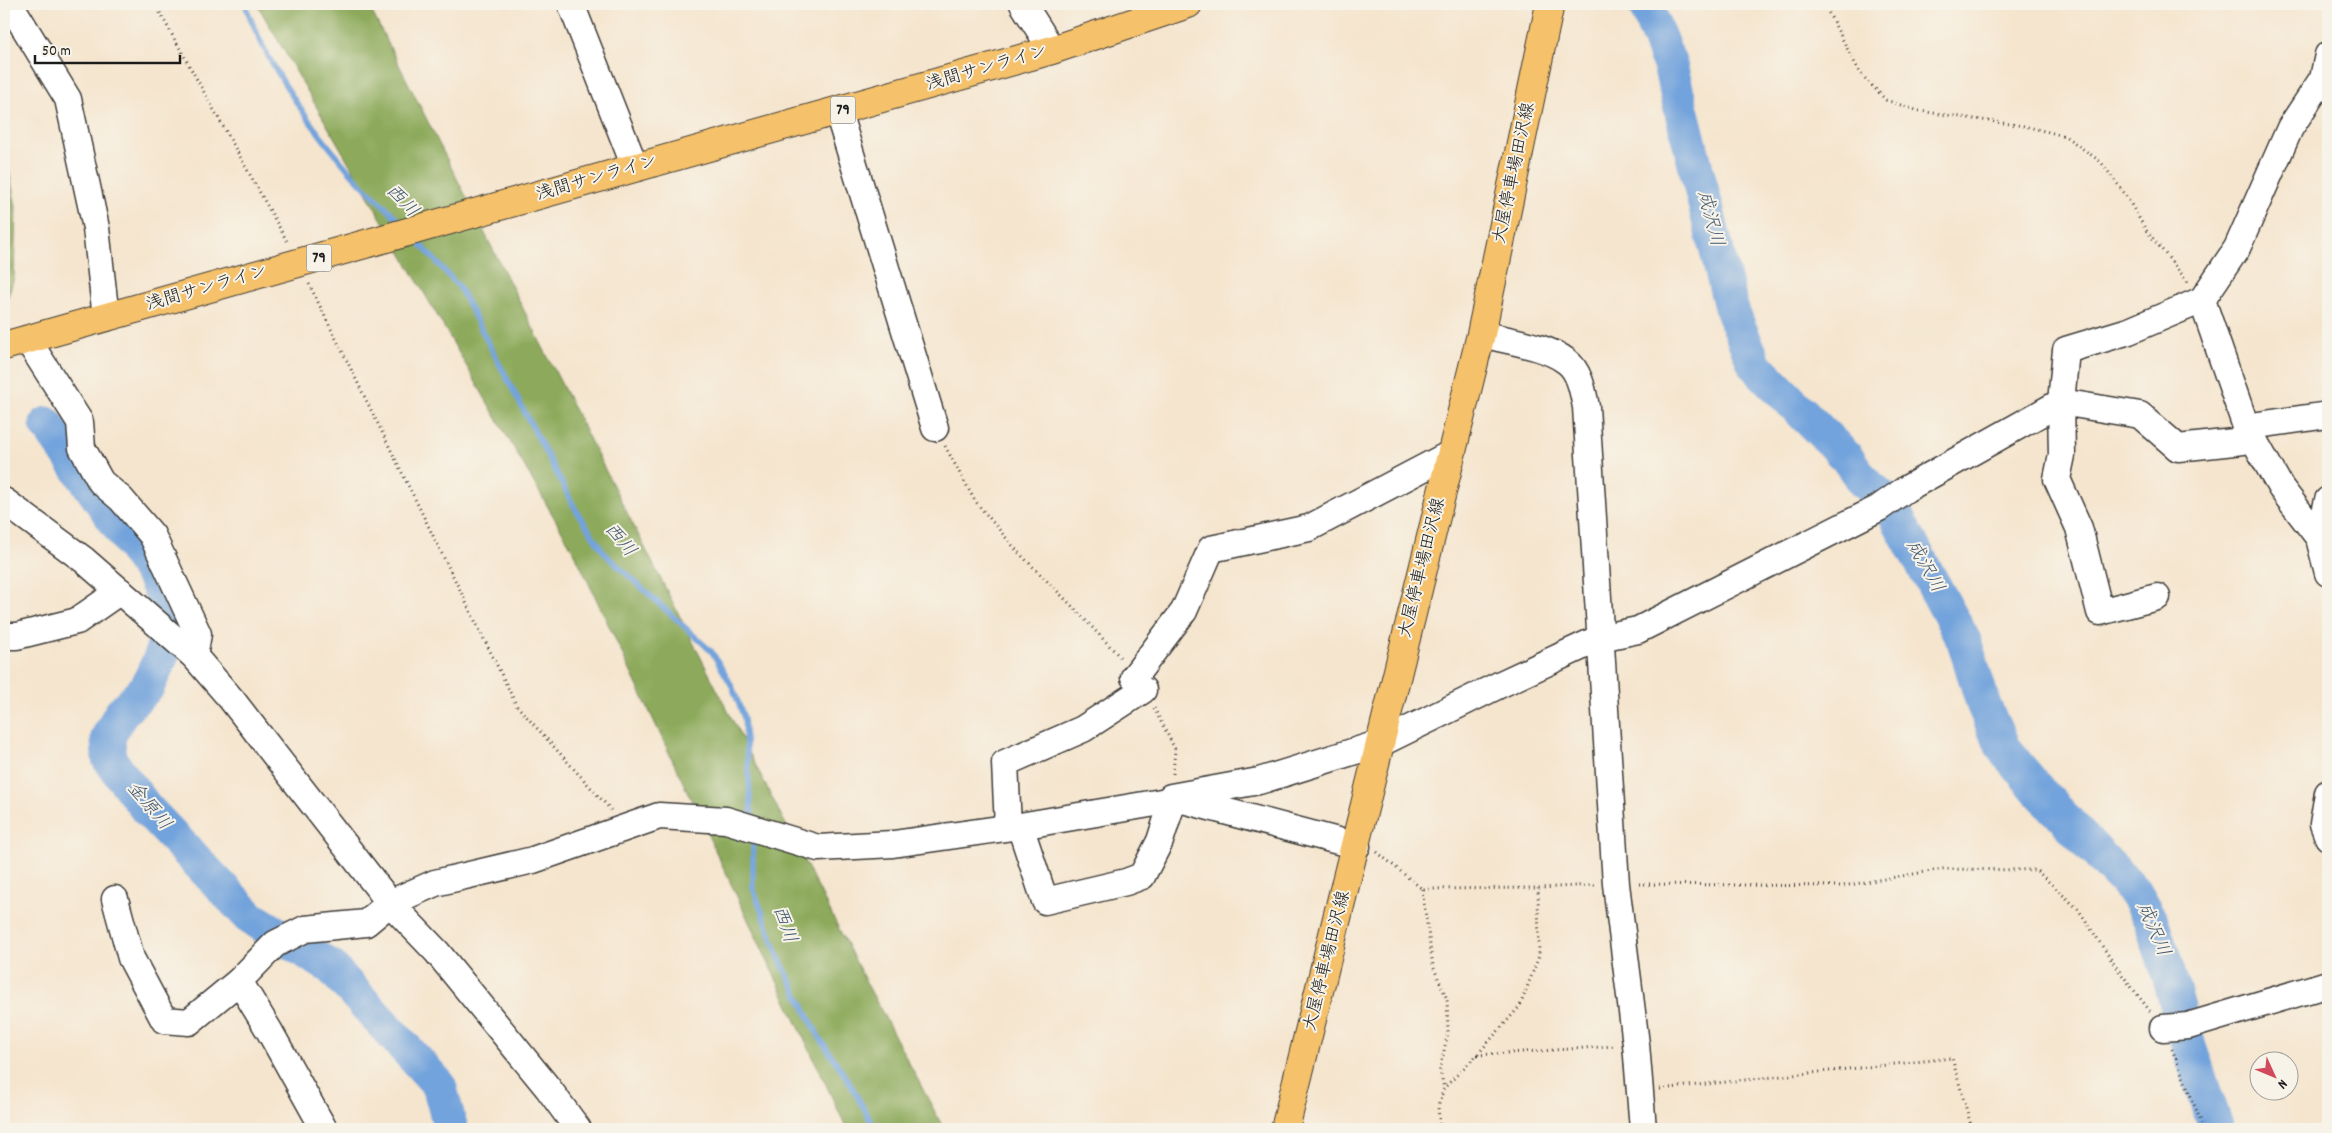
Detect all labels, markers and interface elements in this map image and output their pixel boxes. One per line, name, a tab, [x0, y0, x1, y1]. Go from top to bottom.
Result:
scale bar	[35, 32, 180, 64]
street label: 浅間サンライン	[923, 40, 1051, 98]
text: 50 m	[42, 41, 71, 63]
road number: 79	[830, 96, 856, 124]
street label: 大屋停車場田沢線	[1488, 100, 1542, 246]
street label: 浅間サンライン	[533, 150, 661, 208]
water label: 西川	[378, 179, 424, 225]
water label: 成沢川	[1689, 188, 1729, 250]
road number: 79	[306, 244, 332, 272]
street label: 浅間サンライン	[143, 260, 271, 318]
street label: 大屋停車場田沢線	[1393, 495, 1453, 641]
water label: 西川	[596, 518, 642, 564]
water label: 成沢川	[1898, 536, 1950, 598]
water label: 金原川	[119, 776, 177, 838]
street label: 大屋停車場田沢線	[1298, 888, 1358, 1034]
water label: 成沢川	[2128, 898, 2176, 962]
water label: 西川	[764, 903, 802, 947]
north arrow	[2250, 1050, 2300, 1100]
text: N	[2272, 1074, 2292, 1093]

